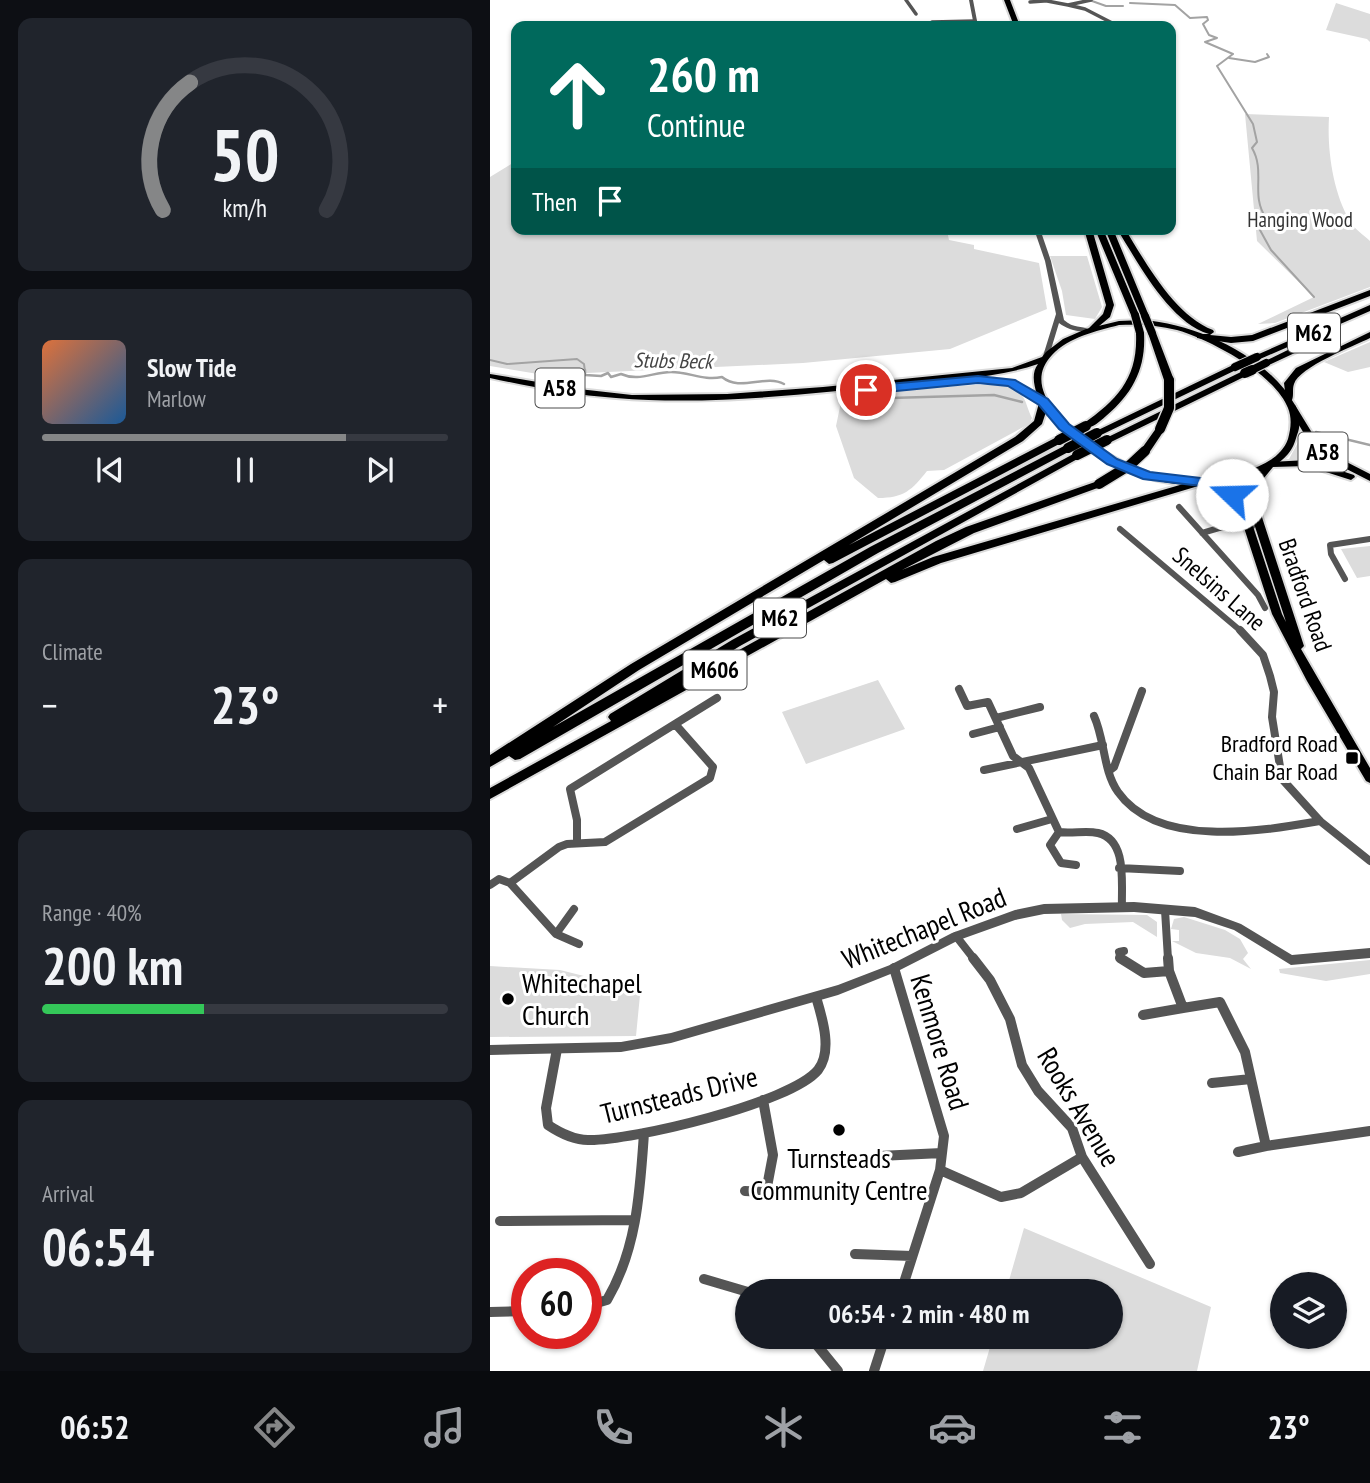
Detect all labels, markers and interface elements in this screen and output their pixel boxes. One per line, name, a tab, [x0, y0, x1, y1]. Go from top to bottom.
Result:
text: 260 m	[647, 42, 760, 106]
icon: ahead	[532, 49, 623, 140]
text: Continue	[647, 104, 746, 146]
text: 50	[210, 107, 280, 201]
icon: arrive	[591, 182, 629, 220]
text: Then	[532, 185, 577, 218]
text: km/h	[223, 192, 267, 224]
park label: Hanging Wood	[1247, 206, 1353, 233]
road number: M62	[1288, 314, 1340, 352]
water label: Stubs Beck	[633, 346, 715, 375]
text: Slow Tide	[147, 351, 237, 384]
pin	[836, 360, 896, 420]
road number: A58	[536, 368, 584, 408]
icon: arrive	[847, 371, 885, 409]
text: Marlow	[147, 384, 206, 413]
road number: A58	[1298, 432, 1348, 472]
icon: previous	[91, 451, 129, 489]
icon: pause	[226, 451, 264, 489]
icon: next	[361, 451, 399, 489]
position arrow	[1195, 458, 1269, 532]
street label: Bradford Road	[1272, 534, 1339, 655]
street label: Snelsins Lane	[1167, 540, 1272, 637]
road number: M62	[754, 598, 806, 638]
text: Climate	[42, 637, 103, 666]
road number: M606	[684, 650, 746, 690]
text: 23°	[211, 671, 279, 738]
text: −	[42, 680, 58, 729]
text: +	[432, 680, 448, 729]
place label: Bradford Road Chain Bar Road	[1213, 728, 1338, 787]
marker: Bradford Road Chain Bar Road	[1344, 750, 1360, 766]
street label: Whitechapel Road	[836, 878, 1011, 977]
text: Range · 40%	[42, 898, 142, 927]
text: 200 km	[42, 932, 183, 999]
place label: Whitechapel Church	[522, 964, 642, 1033]
street label: Kenmore Road	[902, 970, 979, 1114]
marker: Whitechapel Church	[500, 991, 516, 1007]
street label: Rooks Avenue	[1029, 1040, 1130, 1173]
street label: Turnsteads Drive	[597, 1057, 761, 1132]
marker: Turnsteads Community Centre	[831, 1122, 847, 1138]
place label: Turnsteads Community Centre	[750, 1139, 928, 1208]
text: Arrival	[42, 1179, 94, 1208]
text: 06:54	[42, 1213, 154, 1280]
speed limit sign: 60	[511, 1258, 602, 1349]
map controls	[1270, 1272, 1347, 1349]
button: layers	[1270, 1272, 1347, 1349]
text: 06:54 · 2 min · 480 m	[829, 1297, 1029, 1330]
icon: directions	[250, 1403, 299, 1452]
icon: music	[420, 1403, 469, 1452]
icon: phone	[589, 1403, 638, 1452]
icon: climate	[759, 1403, 808, 1452]
icon: car	[928, 1403, 977, 1452]
icon: filters	[1098, 1403, 1147, 1452]
text: 06:52	[60, 1406, 130, 1448]
text: 23°	[1267, 1406, 1310, 1448]

